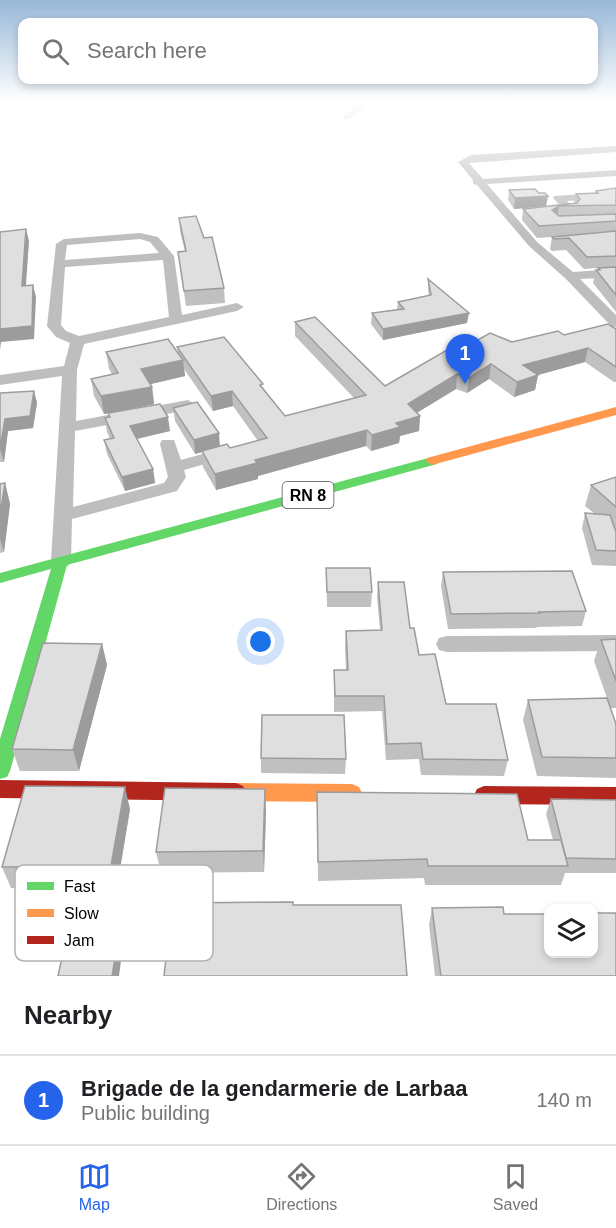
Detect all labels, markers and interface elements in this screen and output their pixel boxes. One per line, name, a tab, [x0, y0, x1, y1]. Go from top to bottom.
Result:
search box	[18, 18, 598, 84]
icon: search	[39, 35, 72, 68]
text: Search here	[87, 38, 207, 63]
pin: 1	[446, 334, 484, 384]
road number: RN 8	[282, 482, 334, 508]
your location	[246, 627, 275, 656]
legend	[15, 865, 213, 961]
text: Fast	[64, 878, 96, 895]
map controls	[544, 904, 598, 958]
button: layers	[544, 904, 598, 958]
text: Slow	[64, 905, 99, 922]
text: Jam	[64, 932, 94, 949]
text: Nearby	[24, 1000, 112, 1030]
text: Brigade de la gendarmerie de Larbaa	[81, 1076, 467, 1101]
text: 1	[38, 1089, 49, 1111]
text: 140 m	[536, 1089, 592, 1111]
text: Public building	[81, 1102, 210, 1124]
tab: Map	[78, 1160, 111, 1214]
tab: Directions	[266, 1160, 337, 1214]
tab: Saved	[493, 1160, 538, 1214]

